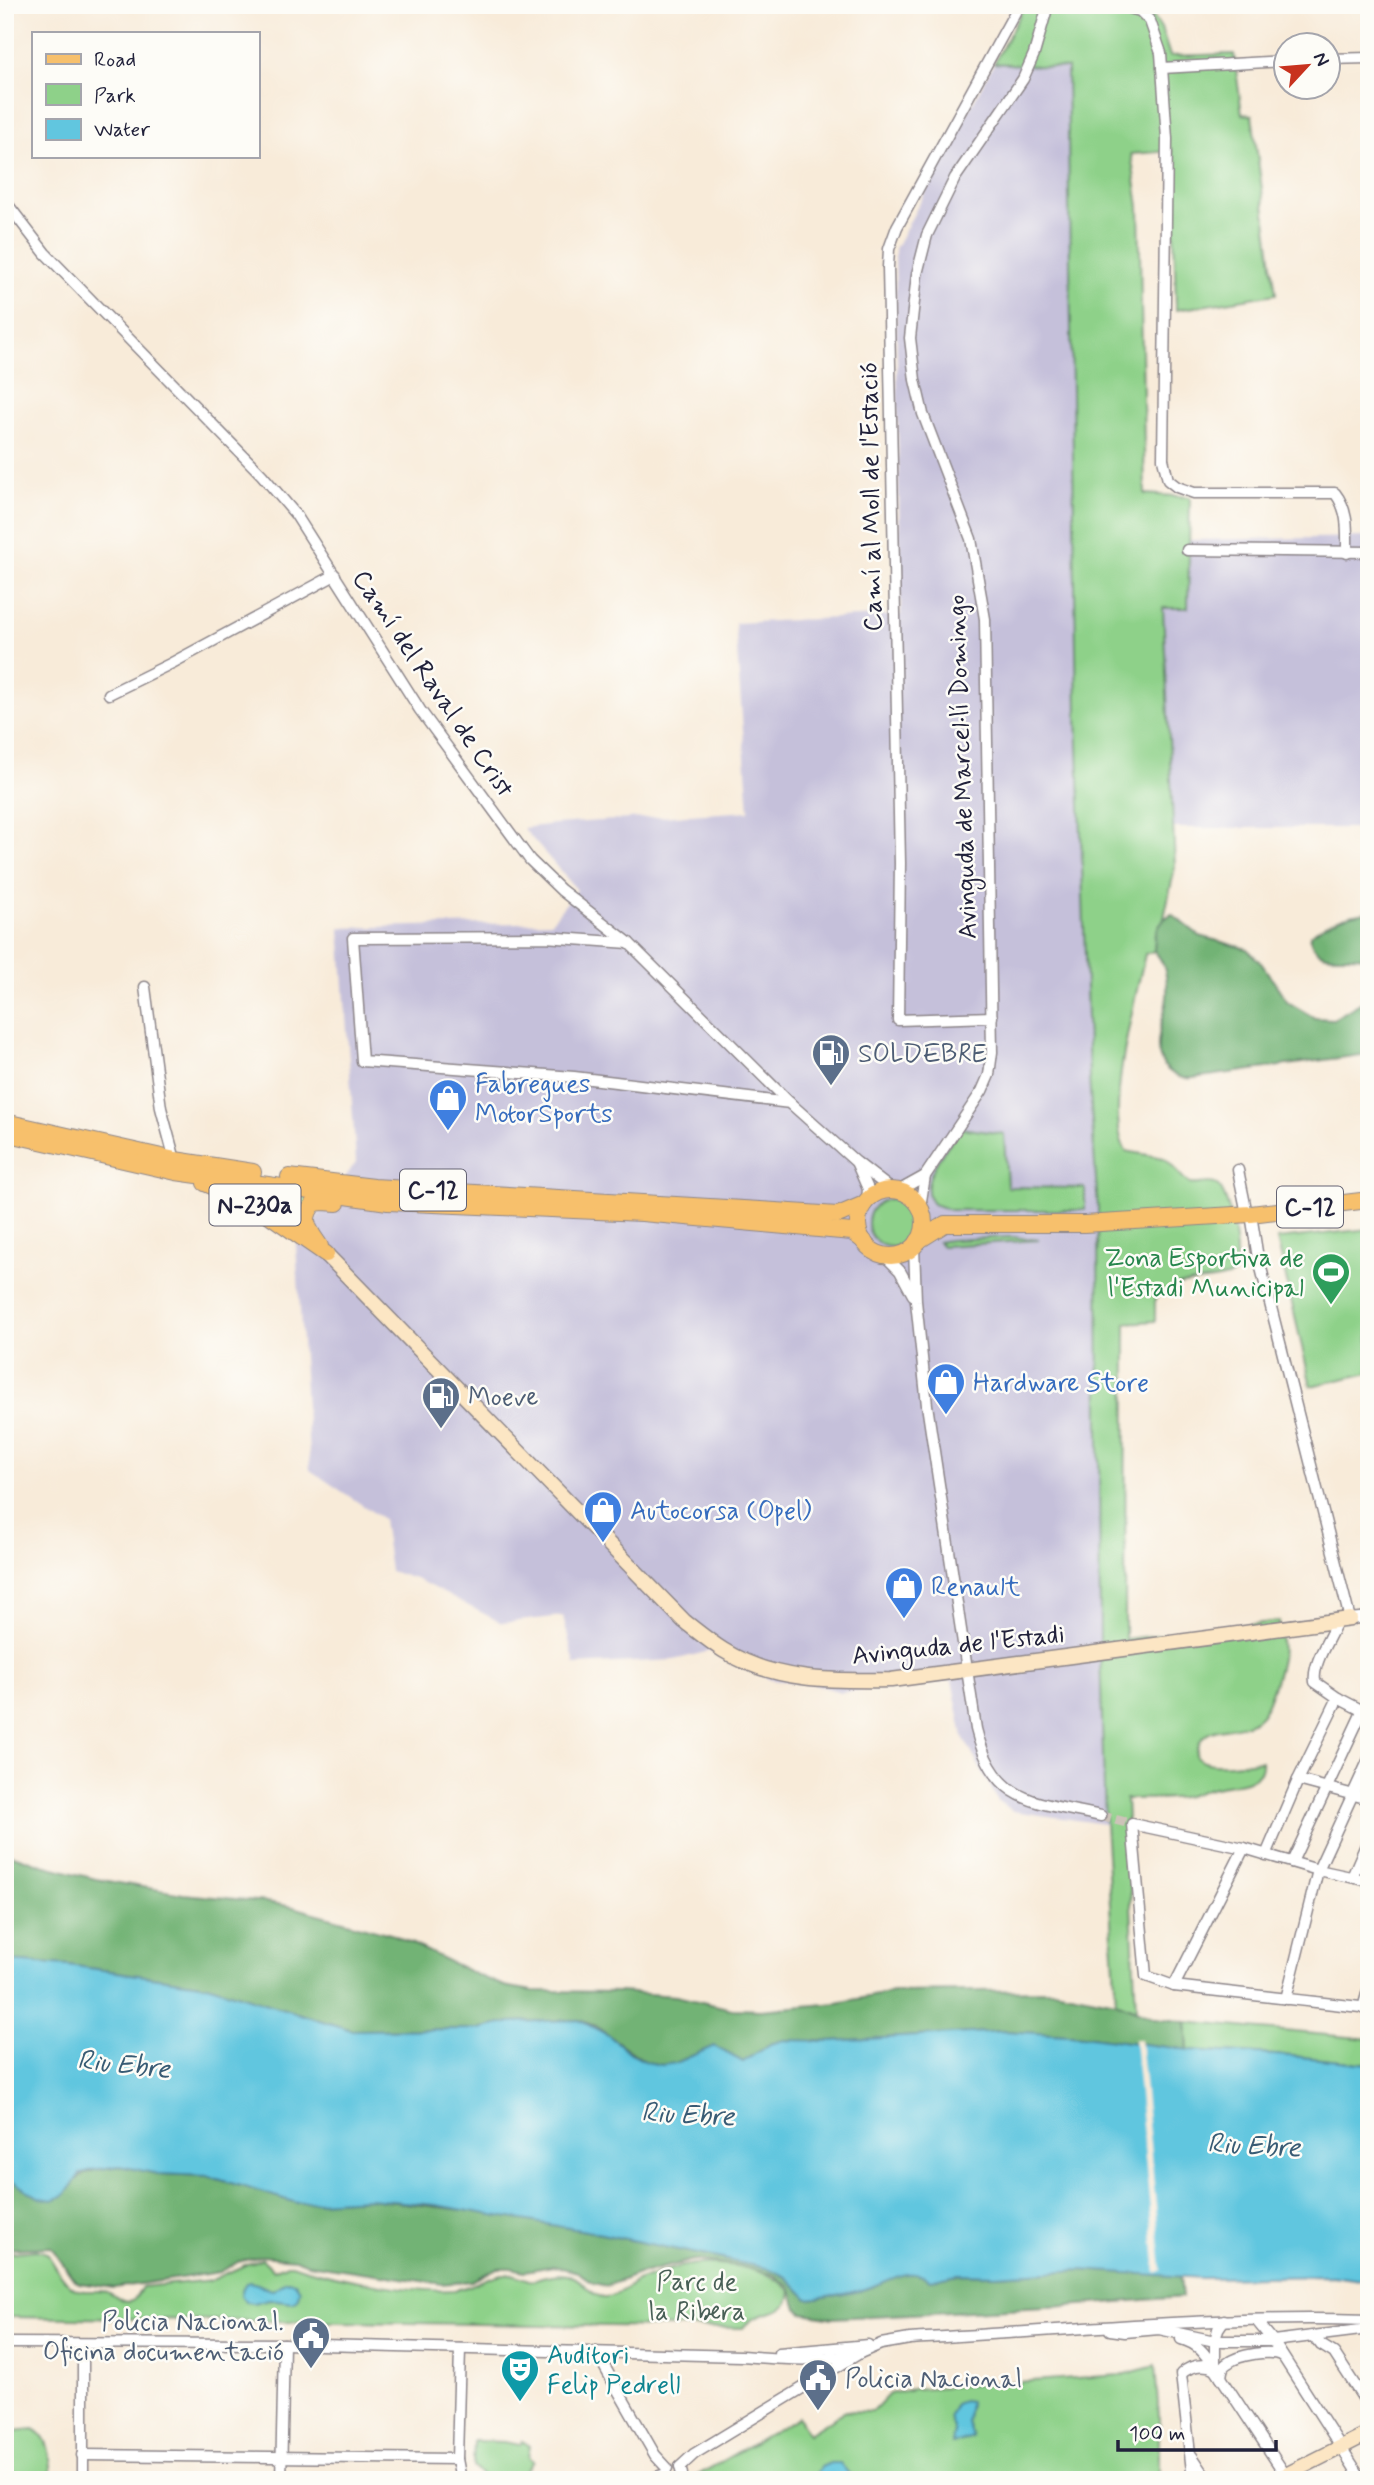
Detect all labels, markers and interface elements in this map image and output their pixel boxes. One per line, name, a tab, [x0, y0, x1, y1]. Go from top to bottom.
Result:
legend	[32, 32, 259, 158]
north arrow	[1272, 32, 1342, 102]
text: Road	[94, 46, 136, 74]
text: N	[1307, 48, 1335, 70]
text: Park	[94, 82, 136, 110]
text: Water	[94, 116, 150, 144]
street label: Camí al Moll de l'Estació	[853, 362, 891, 632]
street label: Camí del Raval de Crist	[344, 564, 521, 804]
street label: Avinguda de Marcel·lí Domingo	[940, 594, 988, 940]
fuel station icon: SOLDEBRE	[810, 1032, 852, 1087]
place label: SOLDEBRE	[858, 1038, 987, 1072]
place label: Fabregues MotorSports	[475, 1068, 613, 1132]
shop icon: Fabregues MotorSports	[427, 1077, 469, 1132]
road number: C-12	[400, 1170, 466, 1210]
road number: N-230a	[210, 1184, 300, 1226]
road number: C-12	[1277, 1186, 1343, 1227]
place label: Zona Esportiva de l'Estadi Municipal	[1105, 1242, 1304, 1306]
sports icon: Zona Esportiva de l'Estadi Municipal	[1310, 1251, 1352, 1306]
shop icon: Hardware Store	[925, 1361, 967, 1416]
place label: Hardware Store	[973, 1367, 1149, 1401]
fuel station icon: Moeve	[420, 1375, 462, 1430]
place label: Moeve	[468, 1381, 539, 1415]
shop icon: Autocorsa (Opel)	[582, 1489, 624, 1544]
place label: Autocorsa (Opel)	[630, 1495, 812, 1529]
shop icon: Renault	[883, 1565, 925, 1620]
place label: Renault	[931, 1571, 1020, 1605]
street label: Avinguda de l'Estadi	[850, 1618, 1066, 1676]
water label: Riu Ebre	[75, 2042, 173, 2089]
water label: Riu Ebre	[640, 2095, 737, 2136]
water label: Riu Ebre	[1206, 2126, 1303, 2167]
park label: Parc de la Ribera	[649, 2266, 745, 2330]
place label: Policia Nacional. Oficina documentació	[43, 2306, 284, 2370]
public building icon: Policia Nacional. Oficina documentació	[290, 2315, 332, 2370]
place label: Auditori Felip Pedrell	[547, 2339, 680, 2403]
theatre icon: Auditori Felip Pedrell	[499, 2348, 541, 2403]
public building icon: Policia Nacional	[797, 2357, 839, 2412]
place label: Policia Nacional	[845, 2363, 1022, 2397]
scale bar	[1118, 2408, 1276, 2452]
text: 100 m	[1129, 2420, 1185, 2448]

